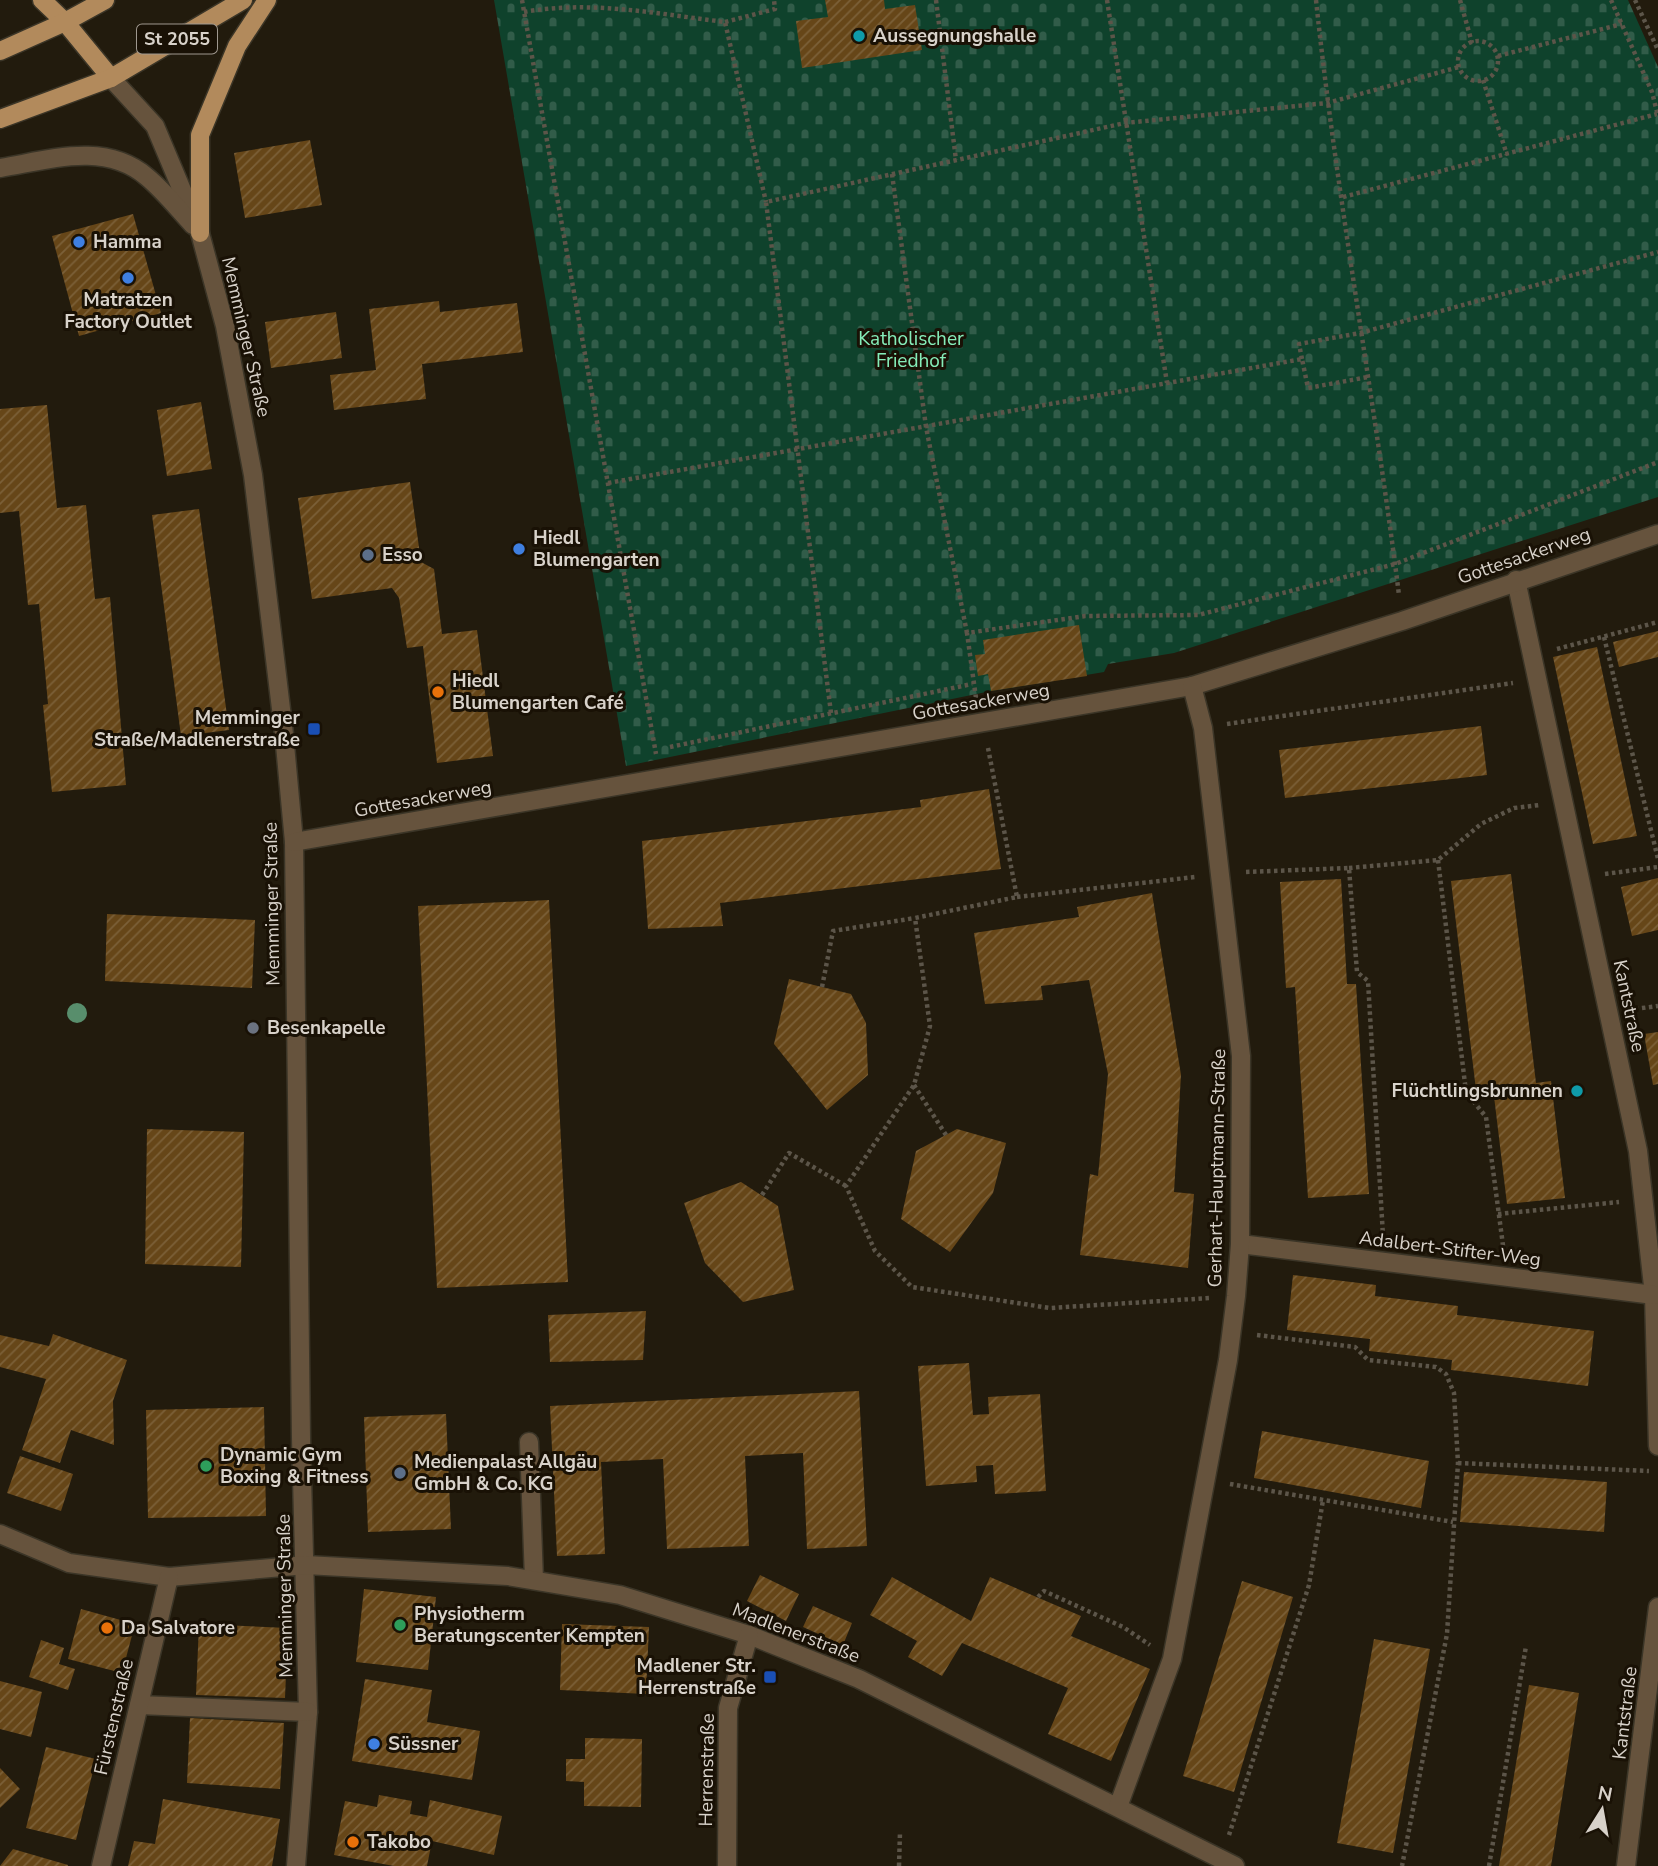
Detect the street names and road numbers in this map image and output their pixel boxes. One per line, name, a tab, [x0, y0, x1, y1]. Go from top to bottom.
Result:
road number: St 2055	[137, 24, 217, 54]
street label: Memminger Straße	[215, 254, 277, 420]
street label: Gottesackerweg	[1454, 521, 1594, 591]
street label: Gottesackerweg	[910, 677, 1052, 727]
street label: Gottesackerweg	[352, 774, 494, 824]
street label: Memminger Straße	[258, 822, 286, 986]
street label: Kantstraße	[1607, 957, 1651, 1055]
street label: Gerhart-Hauptmann-Straße	[1202, 1048, 1232, 1288]
street label: Adalbert-Stifter-Weg	[1358, 1225, 1542, 1273]
street label: Memminger Straße	[271, 1514, 299, 1678]
street label: Madlenerstraße	[728, 1597, 864, 1669]
street label: Fürstenstraße	[88, 1656, 140, 1778]
street label: Kantstraße	[1606, 1665, 1644, 1761]
street label: Herrenstraße	[693, 1713, 721, 1827]

